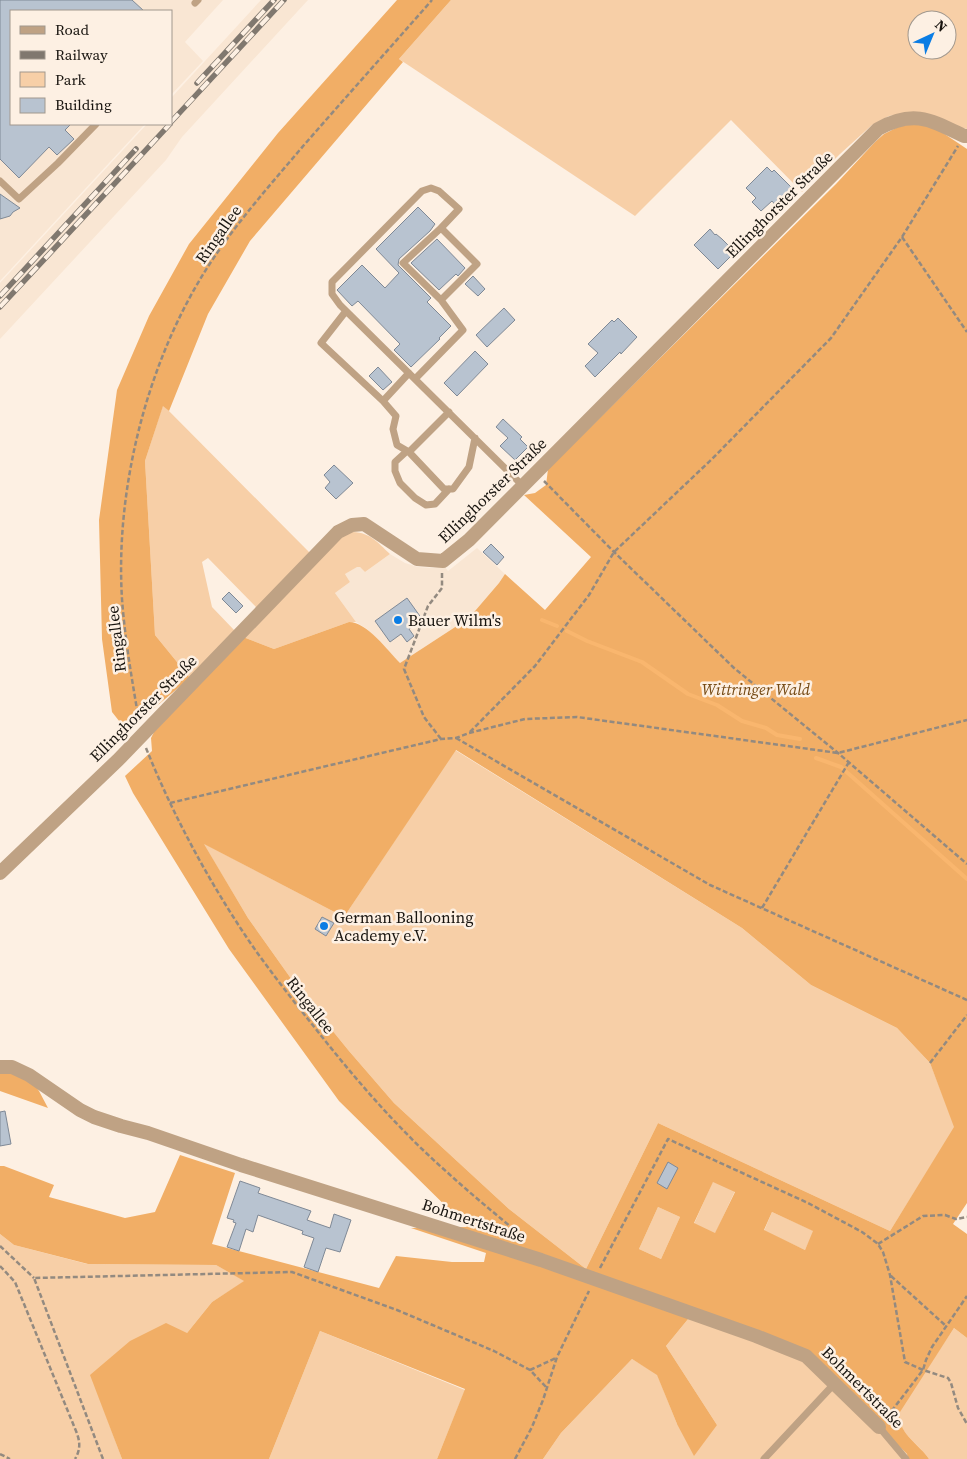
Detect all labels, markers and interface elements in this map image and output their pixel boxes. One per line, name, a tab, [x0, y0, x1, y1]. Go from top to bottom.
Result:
legend	[10, 10, 172, 125]
north arrow	[907, 10, 957, 60]
text: N	[930, 15, 952, 36]
text: Road	[55, 19, 89, 40]
text: Railway	[55, 44, 108, 65]
text: Park	[55, 69, 87, 90]
text: Building	[55, 94, 112, 115]
street label: Ellinghorster Straße	[721, 146, 837, 262]
street label: Ringallee	[190, 200, 246, 268]
street label: Ellinghorster Straße	[433, 432, 551, 548]
street label: Ringallee	[101, 604, 131, 674]
place label: Bauer Wilm's	[408, 609, 501, 631]
marker: Bauer Wilm's	[392, 614, 404, 626]
street label: Ellinghorster Straße	[85, 650, 201, 766]
park label: Wittringer Wald	[702, 678, 811, 700]
place label: German Ballooning Academy e.V.	[334, 906, 474, 946]
marker: German Ballooning Academy e.V.	[318, 920, 330, 932]
street label: Ringallee	[282, 972, 340, 1038]
street label: Bohmertstraße	[419, 1193, 529, 1247]
street label: Bohmertstraße	[817, 1341, 909, 1433]

